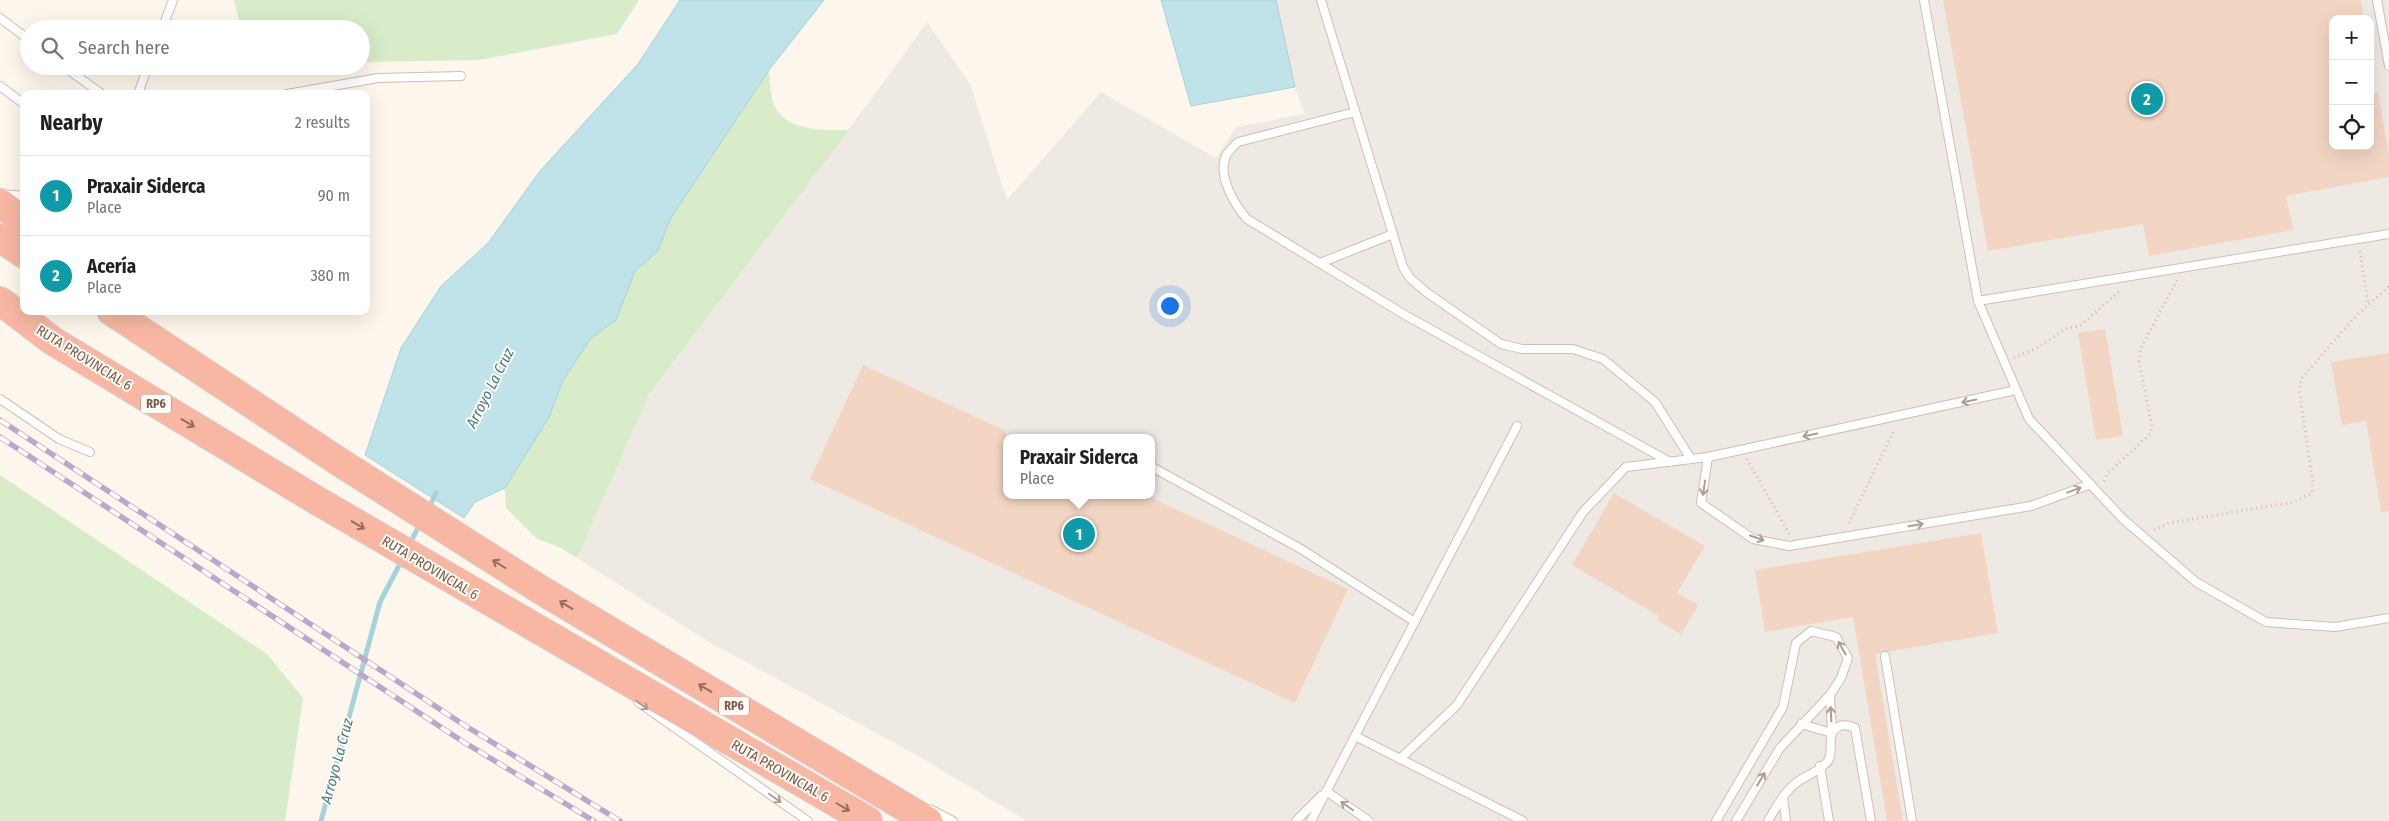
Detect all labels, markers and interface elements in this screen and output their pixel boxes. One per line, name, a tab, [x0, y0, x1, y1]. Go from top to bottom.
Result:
map controls	[2329, 15, 2374, 150]
button: +	[2329, 15, 2374, 60]
search box	[20, 20, 370, 75]
icon: search	[38, 34, 66, 62]
text: Search here	[78, 36, 170, 59]
button: −	[2329, 60, 2374, 105]
pin: 2	[2131, 80, 2163, 118]
button: locate	[2329, 105, 2374, 150]
text: Nearby	[40, 110, 102, 136]
text: 2 results	[295, 113, 350, 132]
text: Praxair Siderca	[87, 175, 205, 198]
text: 1	[53, 186, 59, 205]
text: 90 m	[318, 186, 350, 205]
text: Place	[87, 198, 122, 217]
text: Acería	[87, 255, 136, 278]
text: 2	[52, 266, 60, 285]
text: 380 m	[310, 266, 350, 285]
text: Place	[87, 278, 122, 297]
your location	[1157, 293, 1183, 319]
street label: RUTA PROVINCIAL 6	[33, 322, 135, 394]
water label: Arroyo La Cruz	[462, 345, 518, 432]
road number: RP6	[141, 394, 171, 414]
one-way arrow	[1961, 396, 1977, 406]
one-way arrow	[180, 418, 194, 428]
one-way arrow	[1802, 431, 1818, 440]
popup	[1003, 434, 1155, 499]
text: Praxair Siderca	[1020, 446, 1138, 469]
text: Place	[1020, 469, 1054, 488]
one-way arrow	[1698, 480, 1708, 496]
one-way arrow	[2066, 485, 2082, 494]
pin: 1	[1063, 515, 1095, 553]
one-way arrow	[1908, 520, 1924, 530]
one-way arrow	[351, 521, 365, 531]
street label: RUTA PROVINCIAL 6	[379, 532, 481, 604]
one-way arrow	[1748, 534, 1764, 544]
one-way arrow	[493, 559, 507, 569]
one-way arrow	[559, 600, 573, 610]
one-way arrow	[1837, 641, 1847, 655]
one-way arrow	[699, 683, 713, 693]
road number: RP6	[719, 696, 749, 716]
one-way arrow	[635, 700, 649, 710]
one-way arrow	[1827, 706, 1836, 722]
water label: Arroyo La Cruz	[317, 716, 357, 806]
street label: RUTA PROVINCIAL 6	[728, 736, 832, 806]
one-way arrow	[1757, 773, 1767, 787]
one-way arrow	[768, 793, 782, 803]
one-way arrow	[1341, 801, 1355, 811]
one-way arrow	[835, 802, 850, 812]

